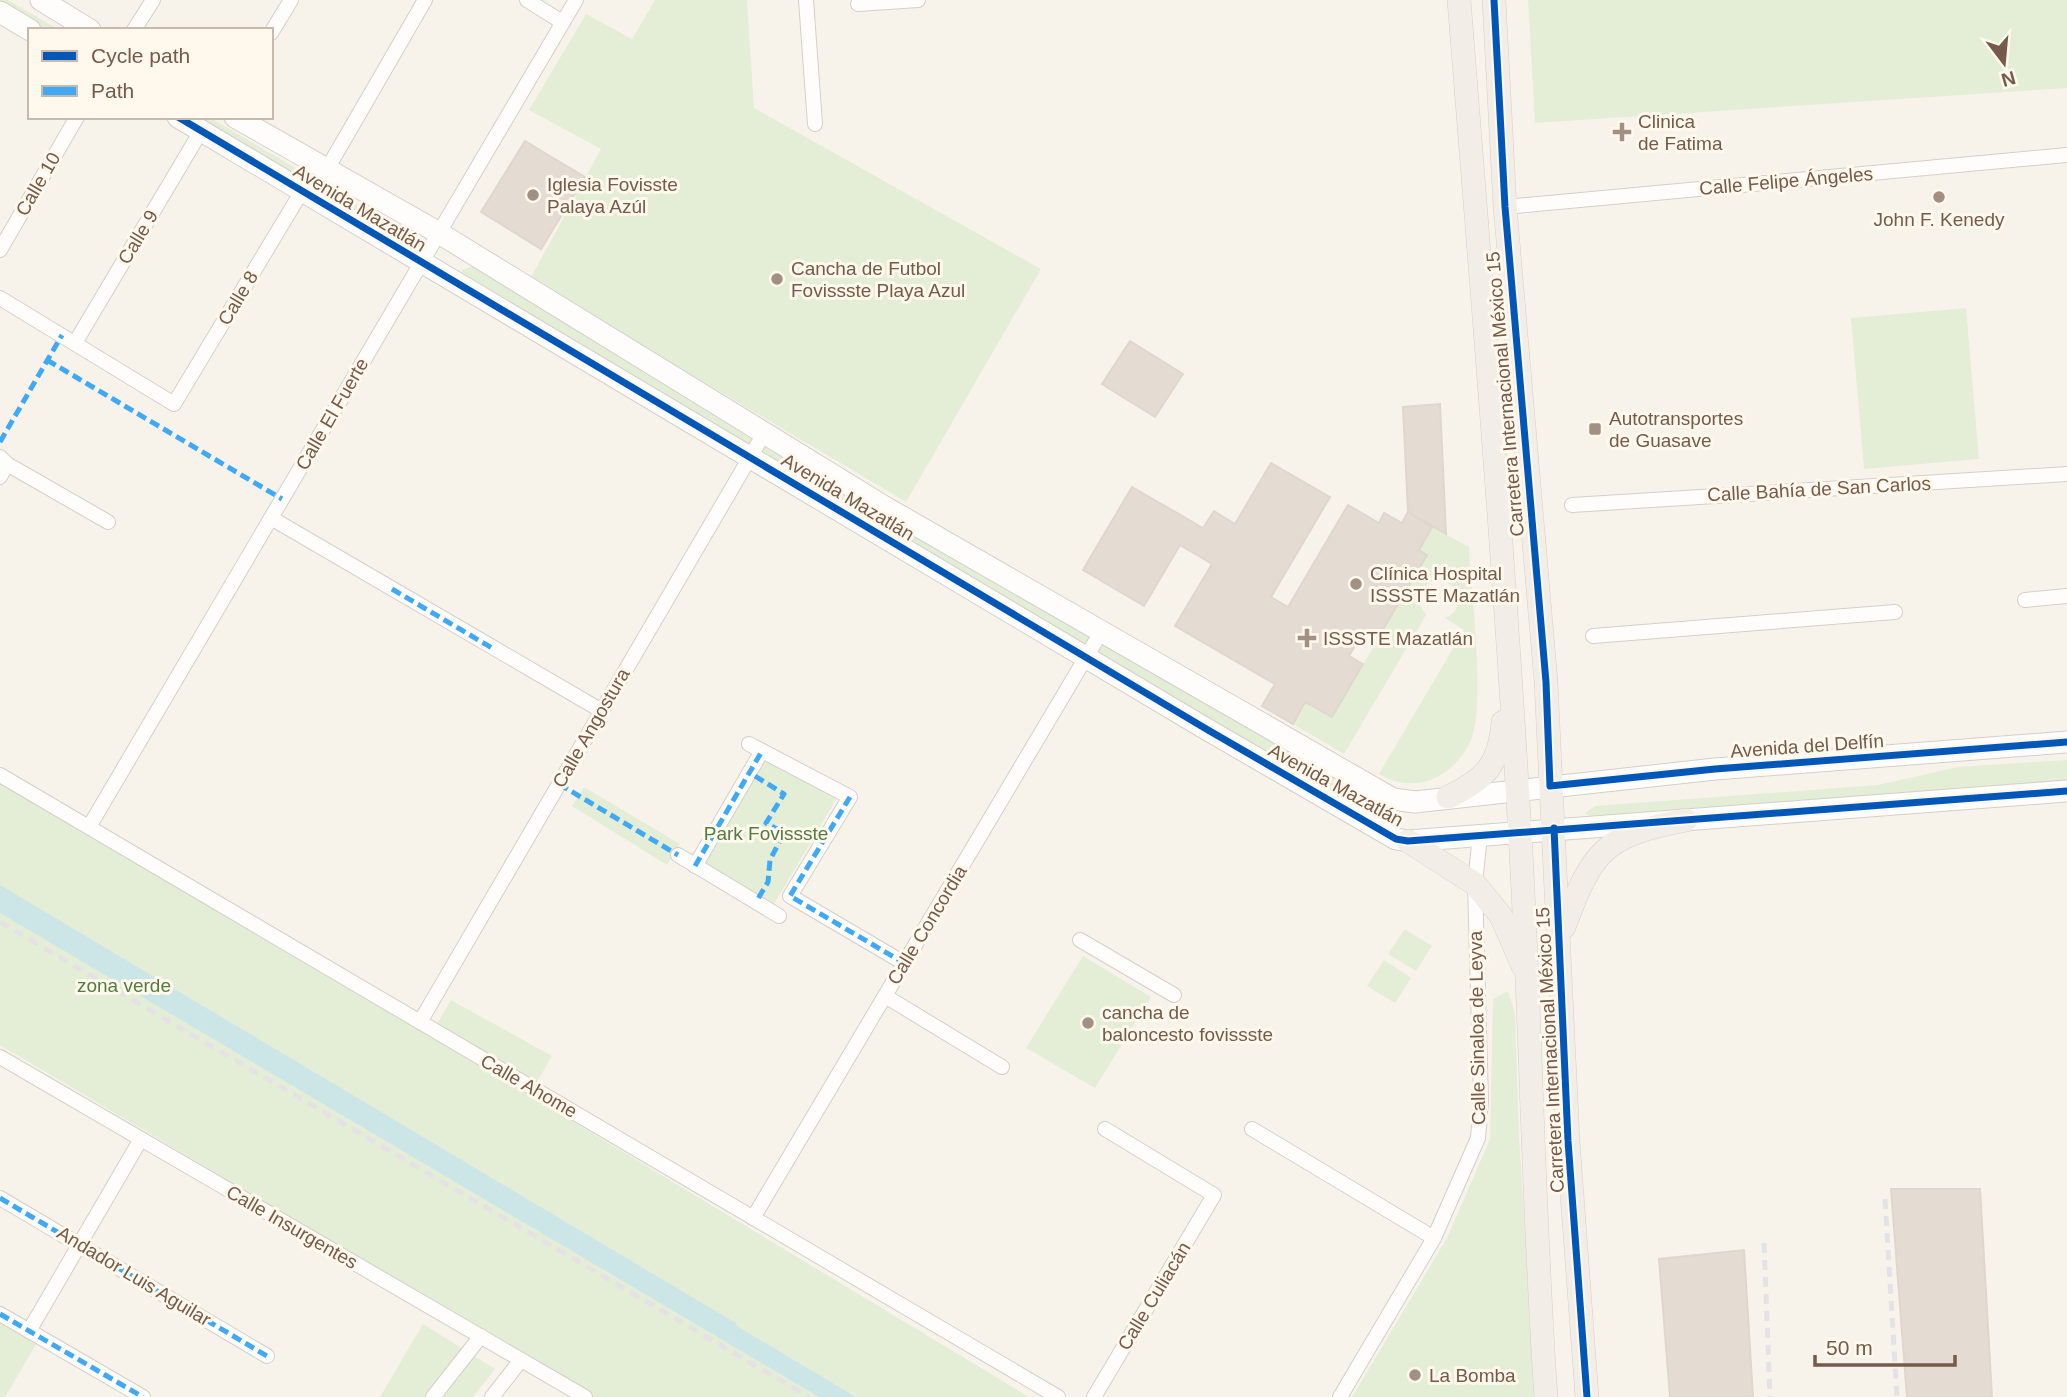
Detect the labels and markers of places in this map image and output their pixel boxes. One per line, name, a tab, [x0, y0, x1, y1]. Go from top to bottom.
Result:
place label: Clinica de Fatima	[1638, 111, 1723, 154]
marker: Clinica de Fatima	[1612, 122, 1632, 142]
place label: Iglesia Fovisste Palaya Azúl	[547, 174, 678, 217]
marker: Iglesia Fovisste Palaya Azúl	[525, 187, 541, 203]
marker: John F. Kenedy	[1931, 189, 1947, 205]
place label: John F. Kenedy	[1874, 209, 2005, 230]
place label: Cancha de Futbol Fovissste Playa Azul	[791, 258, 965, 301]
marker: Cancha de Futbol Fovissste Playa Azul	[769, 271, 785, 287]
place label: Autotransportes de Guasave	[1609, 408, 1743, 451]
marker: Autotransportes de Guasave	[1587, 421, 1603, 437]
place label: Clínica Hospital ISSSTE Mazatlán	[1370, 563, 1520, 606]
marker: Clínica Hospital ISSSTE Mazatlán	[1348, 576, 1364, 592]
marker: ISSSTE Mazatlán	[1297, 628, 1317, 648]
place label: ISSSTE Mazatlán	[1323, 628, 1473, 649]
place label: cancha de baloncesto fovissste	[1102, 1002, 1273, 1045]
marker: cancha de baloncesto fovissste	[1080, 1015, 1096, 1031]
place label: La Bomba	[1429, 1365, 1516, 1386]
marker: La Bomba	[1407, 1367, 1423, 1383]

